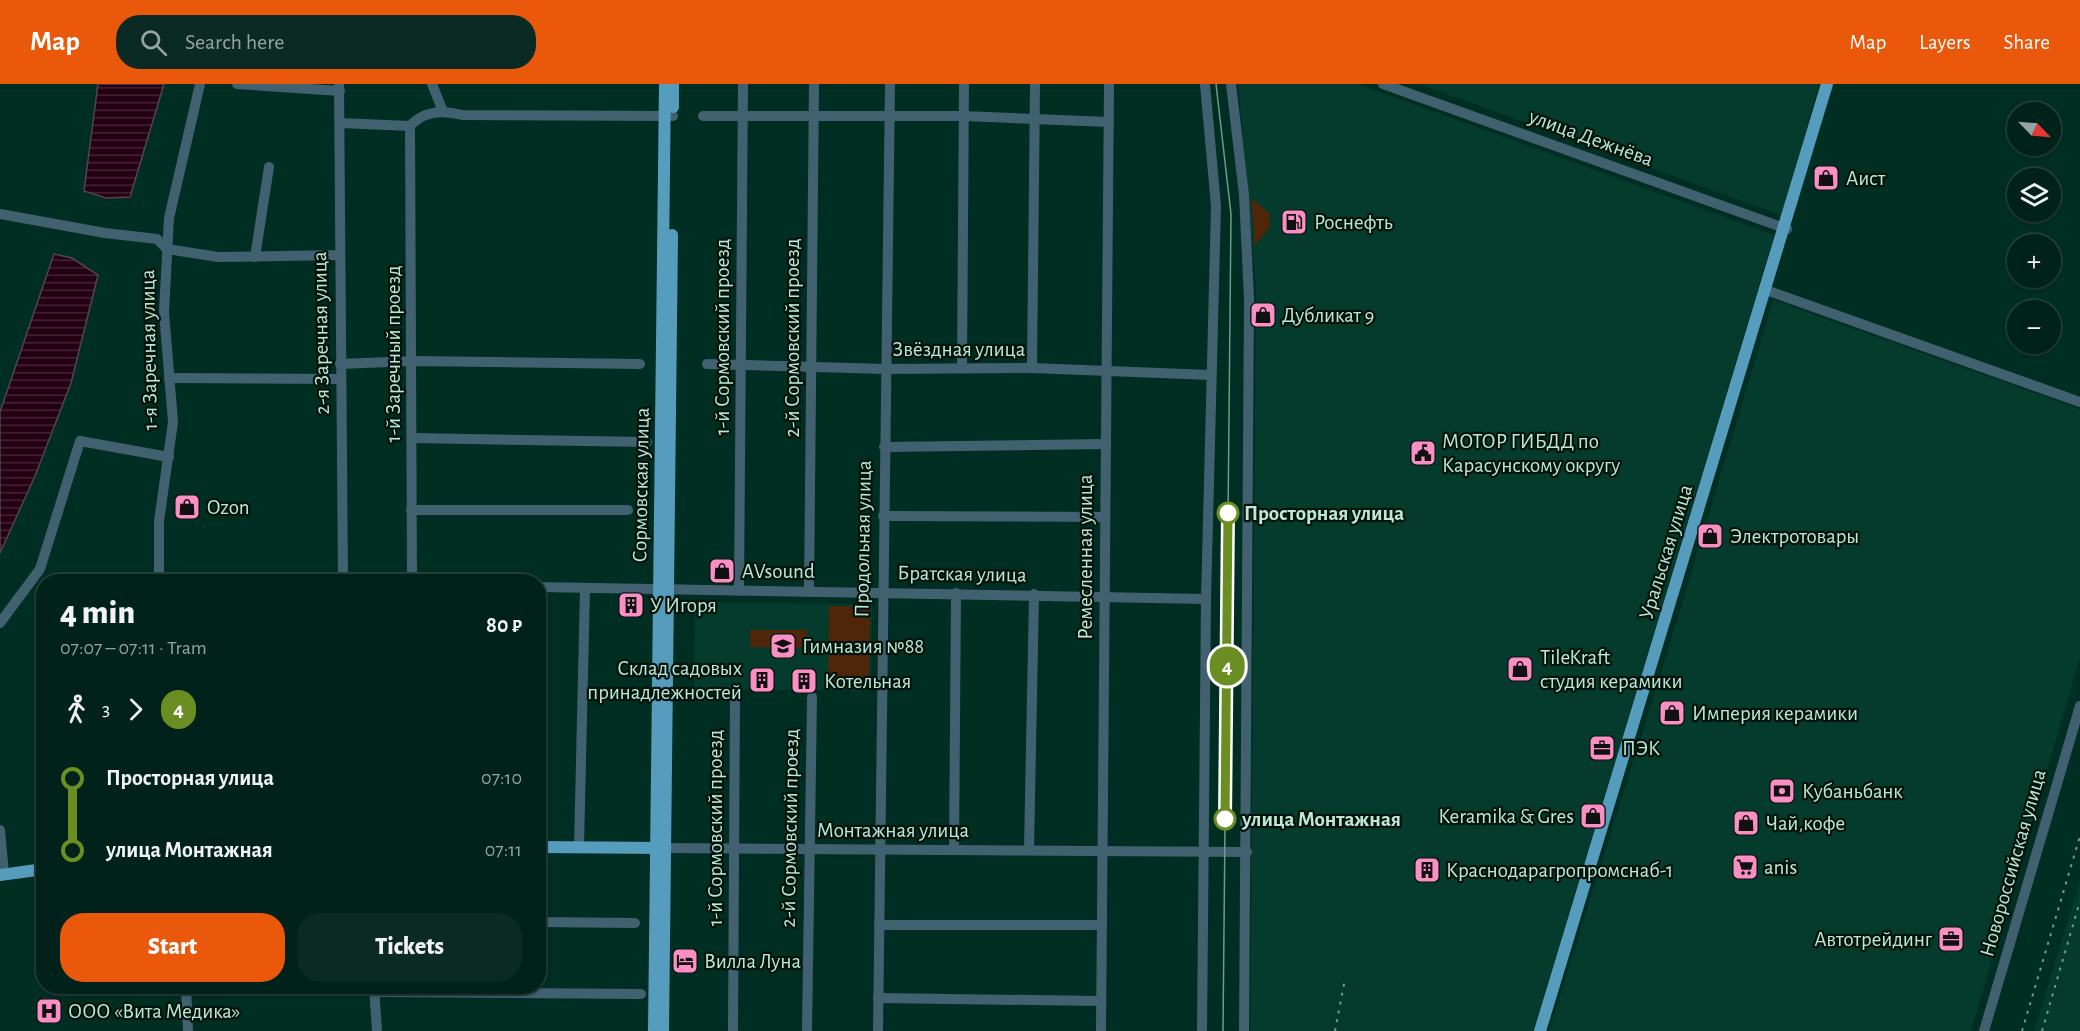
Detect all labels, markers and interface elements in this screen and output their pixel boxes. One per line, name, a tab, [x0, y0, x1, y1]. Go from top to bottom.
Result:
search box	[116, 15, 536, 69]
icon: search	[137, 26, 170, 59]
text: Map	[30, 28, 80, 56]
text: Search here	[185, 31, 284, 53]
text: Map	[1850, 32, 1886, 53]
text: Layers	[1919, 32, 1970, 53]
text: Share	[2003, 32, 2050, 53]
north arrow	[2007, 102, 2061, 156]
map controls	[2007, 102, 2061, 354]
street label: улица Дежнёва	[1525, 105, 1656, 170]
shop icon: Аист	[1811, 163, 1841, 193]
place label: Аист	[1846, 168, 1886, 189]
button: layers	[2007, 168, 2061, 222]
fuel station icon: Роснефть	[1279, 207, 1309, 237]
place label: Роснефть	[1314, 212, 1393, 233]
button: +	[2007, 234, 2061, 288]
street label: 2-й Сормовский проезд	[782, 238, 803, 438]
street label: 1-й Сормовский проезд	[712, 239, 733, 435]
street label: 2-я Заречная улица	[309, 251, 333, 415]
street label: 1-й Заречный проезд	[383, 265, 404, 443]
street label: 1-я Заречная улица	[137, 269, 161, 431]
shop icon: Дубликат 9	[1248, 300, 1278, 330]
button: −	[2007, 300, 2061, 354]
place label: Дубликат 9	[1282, 305, 1374, 326]
street label: Звёздная улица	[893, 339, 1026, 360]
street label: Сормовская улица	[629, 407, 653, 563]
place label: МОТОР ГИБДД по Карасунскому округу	[1442, 431, 1620, 476]
public building icon: МОТОР ГИБДД по Карасунскому округу	[1408, 438, 1438, 468]
street label: Продольная улица	[851, 460, 875, 618]
street label: Ремесленная улица	[1075, 474, 1096, 640]
street label: Уральская улица	[1636, 482, 1697, 622]
shop icon: Ozon	[172, 492, 202, 522]
place label: Ozon	[207, 497, 250, 518]
marker: Просторная улица	[1217, 502, 1239, 524]
place label: Просторная улица	[1244, 503, 1404, 524]
shop icon: Электротовары	[1695, 521, 1725, 551]
place label: Электротовары	[1730, 526, 1859, 547]
shop icon: AVsound	[707, 556, 737, 586]
place label: AVsound	[742, 561, 815, 582]
street label: Братская улица	[897, 562, 1027, 586]
building icon: У Игоря	[616, 590, 646, 620]
place label: У Игоря	[650, 595, 717, 616]
text: 4 min	[60, 597, 135, 630]
text: 80 ₽	[486, 614, 522, 636]
school or university icon: Гимназия №88	[768, 631, 798, 661]
place label: Гимназия №88	[802, 636, 924, 657]
text: 07:07 – 07:11 · Tram	[60, 638, 207, 658]
line badge: 4	[1208, 646, 1246, 686]
place label: TileKraft студия керамики	[1540, 647, 1683, 692]
shop icon: TileKraft студия керамики	[1505, 654, 1535, 684]
text: 4	[1222, 656, 1232, 677]
place label: Склад садовых принадлежностей	[587, 658, 742, 703]
building icon: Склад садовых принадлежностей	[747, 665, 777, 695]
building icon: Котельная	[789, 666, 819, 696]
place label: Котельная	[824, 671, 911, 692]
icon: walk	[60, 693, 93, 726]
icon: forward	[119, 693, 152, 726]
shop icon: Империя керамики	[1657, 698, 1687, 728]
text: 3	[102, 699, 110, 719]
text: 4	[173, 699, 184, 720]
place label: Империя керамики	[1692, 703, 1858, 724]
street label: 2-й Сормовский проезд	[778, 728, 802, 928]
street label: 1-й Сормовский проезд	[705, 730, 726, 926]
office icon: ПЭК	[1587, 733, 1617, 763]
place label: ПЭК	[1622, 738, 1660, 759]
street label: Новороссийская улица	[1976, 766, 2050, 959]
text: Просторная улица	[106, 767, 274, 789]
text: 07:10	[481, 768, 522, 788]
bank icon: Кубаньбанк	[1767, 776, 1797, 806]
place label: Кубаньбанк	[1802, 781, 1903, 802]
shop icon: Keramika & Gres	[1578, 801, 1608, 831]
place label: Keramika & Gres	[1439, 806, 1574, 827]
marker: улица Монтажная	[1214, 808, 1236, 830]
shop icon: Чай,кофе	[1731, 808, 1761, 838]
place label: улица Монтажная	[1241, 809, 1401, 830]
place label: Чай,кофе	[1766, 813, 1845, 834]
street label: Монтажная улица	[817, 820, 970, 841]
text: улица Монтажная	[106, 839, 273, 861]
text: 07:11	[485, 840, 522, 860]
supermarket icon: anis	[1730, 852, 1760, 882]
building icon: Краснодарагропромснаб-1	[1412, 855, 1442, 885]
place label: anis	[1764, 857, 1797, 878]
place label: Краснодарагропромснаб-1	[1446, 860, 1673, 881]
button: Start	[60, 913, 285, 982]
button: Tickets	[297, 913, 522, 982]
office icon: Автотрейдинг	[1936, 924, 1966, 954]
place label: Автотрейдинг	[1814, 929, 1933, 950]
hotel icon: Вилла Луна	[670, 946, 700, 976]
place label: Вилла Луна	[704, 951, 802, 972]
hospital icon: ООО «Вита Медика»	[34, 996, 64, 1026]
place label: ООО «Вита Медика»	[68, 1001, 240, 1022]

